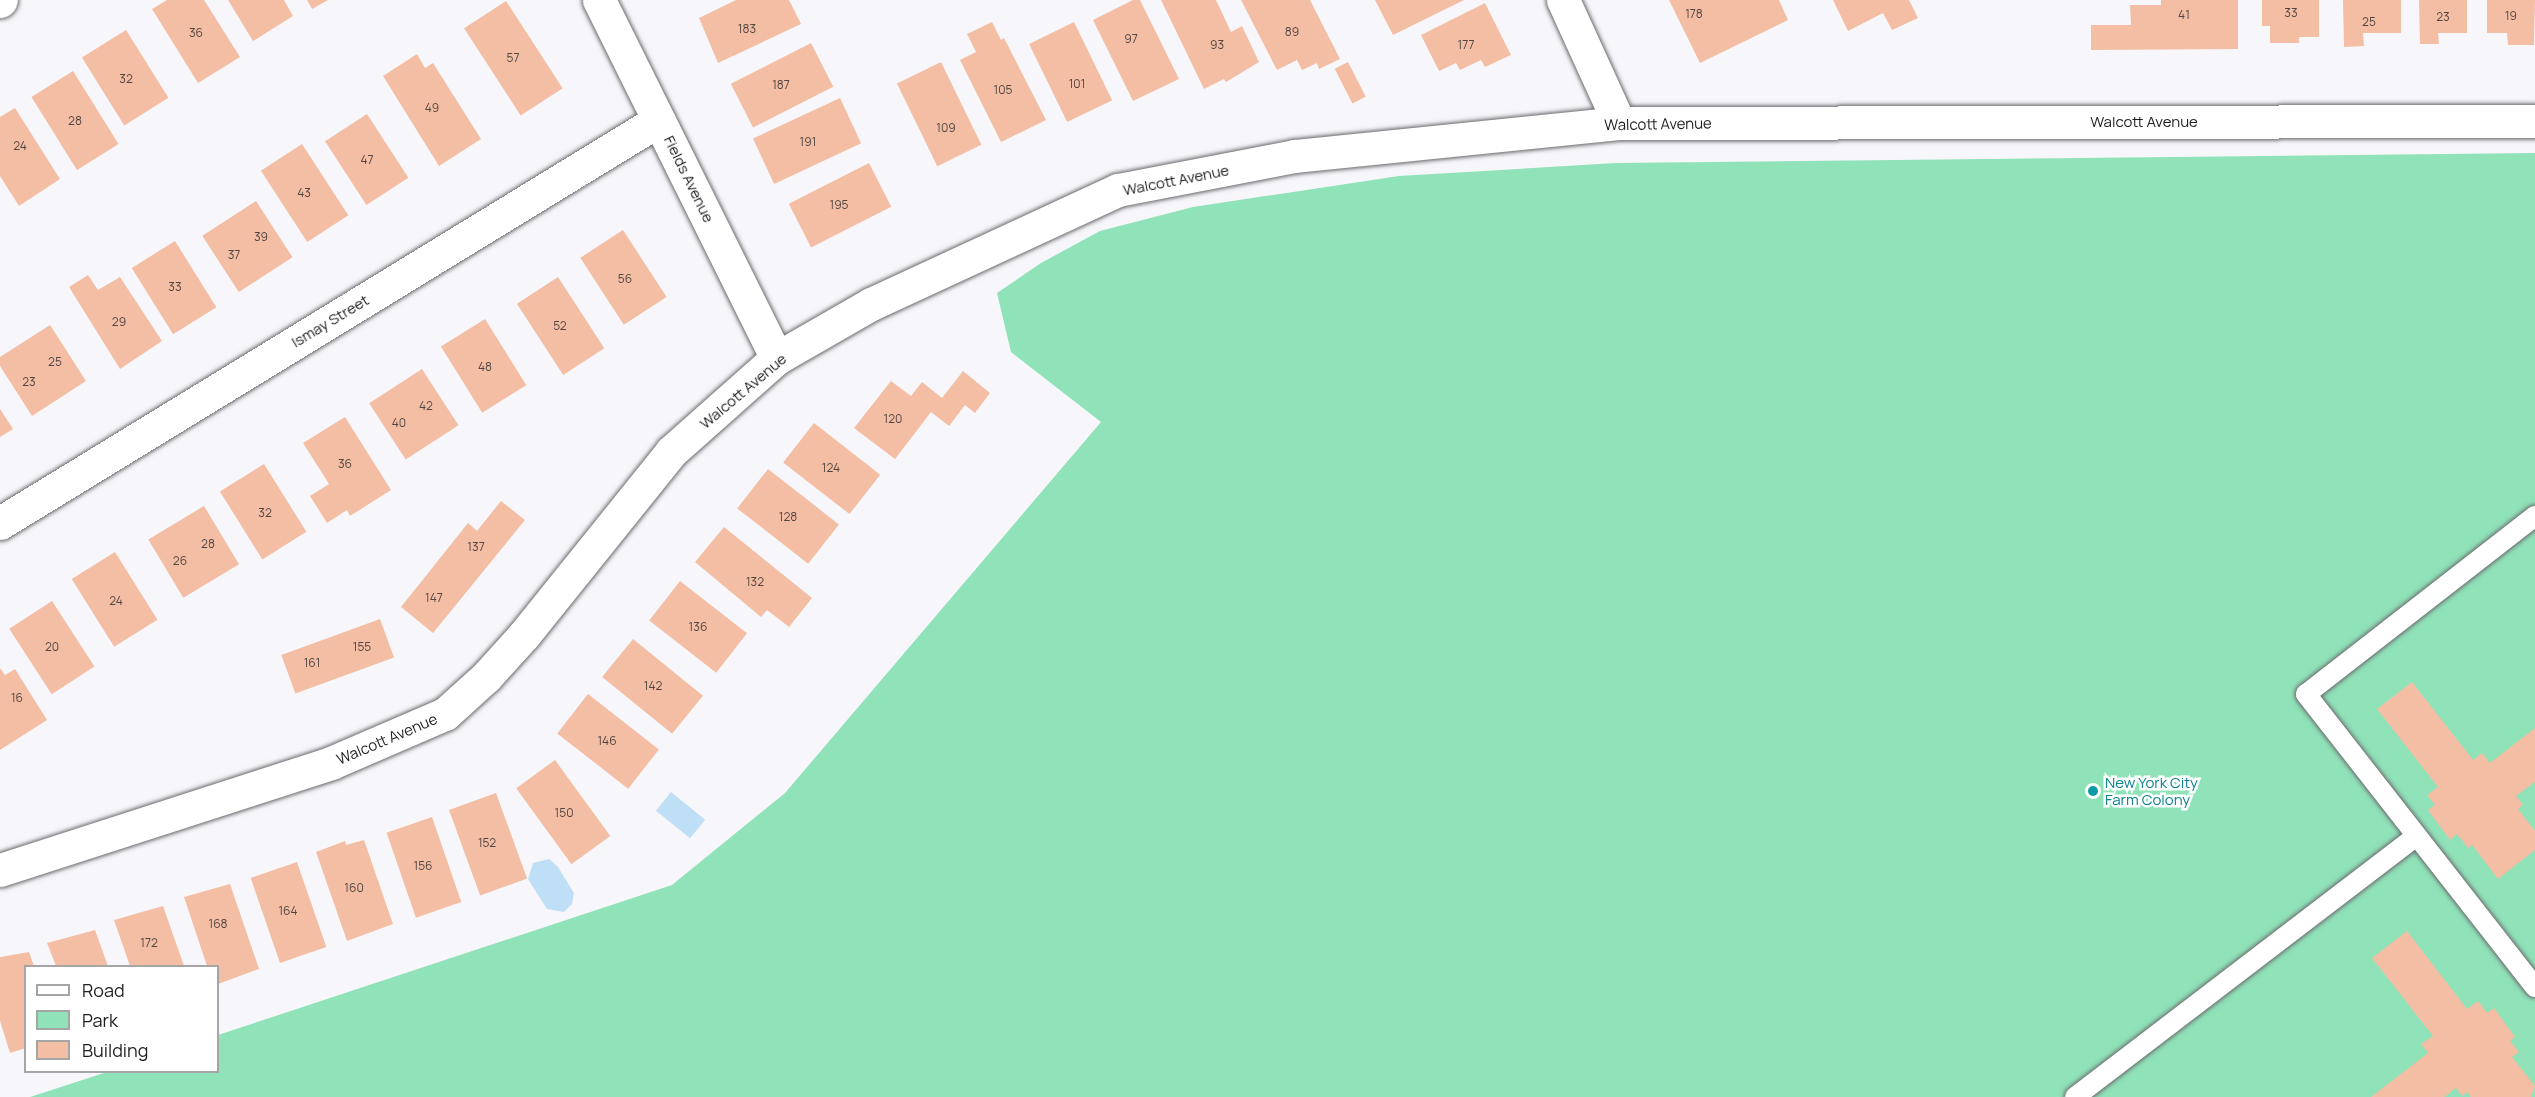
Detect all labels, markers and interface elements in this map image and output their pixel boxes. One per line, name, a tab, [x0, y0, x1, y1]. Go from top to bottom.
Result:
house number: 33	[2284, 6, 2298, 20]
house number: 178	[1685, 7, 1703, 21]
house number: 41	[2178, 8, 2190, 22]
house number: 19	[2505, 9, 2517, 23]
house number: 23	[2436, 10, 2450, 24]
house number: 25	[2362, 15, 2376, 29]
house number: 183	[738, 22, 756, 36]
house number: 89	[1285, 25, 1299, 39]
house number: 36	[189, 26, 203, 40]
house number: 97	[1124, 32, 1138, 46]
house number: 93	[1210, 38, 1224, 52]
house number: 177	[1457, 38, 1475, 52]
house number: 57	[507, 51, 519, 65]
house number: 32	[119, 72, 133, 86]
house number: 101	[1069, 77, 1085, 91]
house number: 187	[772, 78, 790, 92]
house number: 105	[994, 83, 1012, 97]
house number: 49	[425, 101, 439, 115]
street label: Walcott Avenue	[2090, 113, 2198, 131]
house number: 28	[68, 114, 82, 128]
street label: Walcott Avenue	[1604, 114, 1712, 134]
house number: 109	[936, 121, 956, 135]
street label: Fields Avenue	[660, 133, 718, 225]
house number: 191	[800, 135, 816, 149]
house number: 24	[13, 139, 27, 153]
house number: 47	[360, 153, 374, 167]
street label: Walcott Avenue	[1121, 161, 1231, 199]
house number: 43	[297, 186, 311, 200]
house number: 195	[829, 198, 849, 212]
house number: 39	[254, 230, 268, 244]
house number: 37	[228, 248, 240, 262]
house number: 56	[618, 272, 632, 286]
house number: 33	[168, 280, 182, 294]
street label: Ismay Street	[288, 291, 372, 351]
house number: 29	[112, 315, 126, 329]
house number: 52	[553, 319, 567, 333]
street label: Walcott Avenue	[696, 350, 790, 432]
house number: 25	[48, 355, 62, 369]
house number: 48	[478, 360, 492, 374]
house number: 23	[22, 375, 36, 389]
house number: 42	[419, 399, 433, 413]
house number: 120	[884, 412, 902, 426]
house number: 40	[392, 416, 406, 430]
house number: 36	[338, 457, 352, 471]
house number: 124	[822, 461, 840, 475]
house number: 32	[258, 506, 272, 520]
house number: 128	[779, 510, 797, 524]
house number: 28	[201, 537, 215, 551]
house number: 137	[467, 540, 485, 554]
house number: 26	[173, 554, 187, 568]
house number: 132	[746, 575, 764, 589]
house number: 147	[425, 591, 443, 605]
house number: 24	[109, 594, 123, 608]
house number: 136	[689, 620, 707, 634]
house number: 20	[45, 640, 59, 654]
house number: 155	[353, 640, 371, 654]
house number: 161	[304, 656, 320, 670]
house number: 142	[644, 679, 662, 693]
house number: 16	[11, 691, 23, 705]
street label: Walcott Avenue	[334, 710, 440, 768]
house number: 146	[597, 734, 617, 748]
place label: New York City Farm Colony	[2105, 773, 2198, 808]
marker: New York City Farm Colony	[2086, 784, 2100, 798]
house number: 150	[555, 806, 573, 820]
house number: 152	[478, 836, 496, 850]
house number: 156	[413, 859, 433, 873]
house number: 160	[344, 881, 364, 895]
house number: 164	[278, 904, 298, 918]
house number: 168	[208, 917, 228, 931]
house number: 172	[140, 936, 158, 950]
legend	[24, 965, 219, 1073]
text: Road	[82, 978, 125, 1002]
text: Park	[82, 1008, 118, 1032]
text: Building	[82, 1038, 148, 1062]

